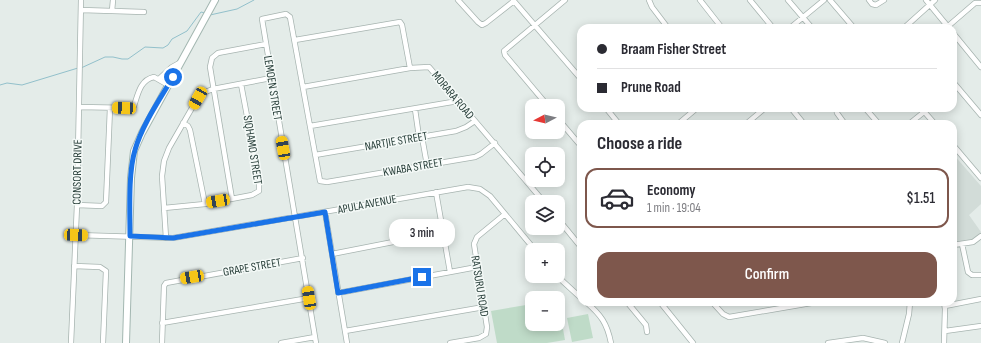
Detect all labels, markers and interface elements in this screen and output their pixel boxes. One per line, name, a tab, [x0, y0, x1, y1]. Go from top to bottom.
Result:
text: Braam Fisher Street	[621, 40, 726, 59]
street label: LEMOEN STREET	[260, 54, 285, 122]
route start	[164, 68, 182, 86]
street label: MORARA ROAD	[428, 68, 477, 123]
text: Prune Road	[621, 78, 681, 97]
car	[187, 85, 209, 111]
north arrow	[525, 99, 565, 139]
map controls	[525, 99, 565, 331]
car	[112, 102, 136, 114]
street label: SIQHAMO STREET	[240, 114, 265, 186]
street label: NARTJIE STREET	[364, 129, 429, 154]
text: Choose a ride	[597, 133, 682, 154]
car	[275, 135, 291, 161]
street label: CONSORT DRIVE	[69, 139, 86, 205]
button: locate	[525, 147, 565, 187]
street label: KWABA STREET	[382, 155, 444, 180]
icon: car	[599, 180, 635, 216]
text: Economy	[647, 181, 696, 200]
text: $1.51	[906, 189, 935, 208]
street label: APULA AVENUE	[335, 191, 398, 218]
car	[205, 193, 231, 209]
button: layers	[525, 195, 565, 235]
text: 1 min · 19:04	[647, 200, 701, 216]
callout: 3 min	[389, 219, 455, 247]
text: 3 min	[410, 225, 434, 241]
car	[64, 229, 88, 241]
button: +	[525, 243, 565, 283]
button: Confirm	[597, 252, 937, 298]
street label: RATSURU ROAD	[467, 254, 492, 318]
street label: GRAPE STREET	[222, 255, 282, 280]
route end	[413, 268, 431, 286]
car	[179, 269, 205, 285]
car	[301, 285, 317, 311]
button: −	[525, 291, 565, 331]

